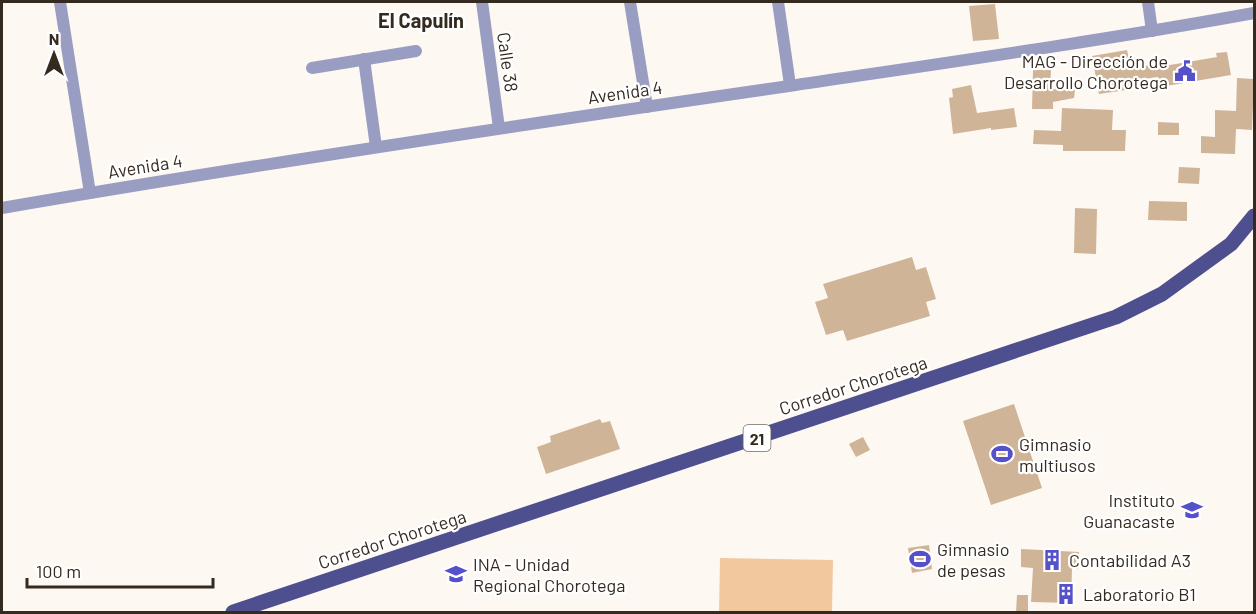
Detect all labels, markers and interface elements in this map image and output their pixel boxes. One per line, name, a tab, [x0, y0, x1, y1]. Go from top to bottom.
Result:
district label: El Capulín	[378, 8, 464, 32]
north arrow	[24, 24, 84, 84]
text: N	[49, 29, 59, 48]
street label: Calle 38	[493, 31, 523, 93]
place label: MAG - Dirección de Desarrollo Chorotega	[1004, 50, 1168, 93]
public building icon: MAG - Dirección de Desarrollo Chorotega	[1173, 59, 1197, 83]
street label: Avenida 4	[586, 76, 664, 108]
street label: Avenida 4	[106, 149, 184, 183]
street label: Corredor Chorotega	[776, 351, 930, 419]
road number: 21	[744, 425, 771, 451]
place label: Gimnasio multiusos	[1019, 433, 1096, 476]
sports icon: Gimnasio multiusos	[990, 442, 1014, 466]
place label: Instituto Guanacaste	[1083, 489, 1175, 532]
school or university icon: Instituto Guanacaste	[1180, 498, 1204, 522]
street label: Corredor Chorotega	[315, 505, 469, 573]
place label: Gimnasio de pesas	[937, 538, 1009, 581]
sports icon: Gimnasio de pesas	[908, 547, 932, 571]
building icon: Contabilidad A3	[1040, 548, 1064, 572]
place label: Contabilidad A3	[1069, 549, 1191, 571]
scale bar	[27, 551, 213, 589]
place label: INA - Unidad Regional Chorotega	[473, 553, 625, 596]
text: 100 m	[36, 560, 81, 582]
school or university icon: INA - Unidad Regional Chorotega	[444, 562, 468, 586]
building icon: Laboratorio B1	[1054, 582, 1078, 606]
place label: Laboratorio B1	[1083, 583, 1196, 605]

